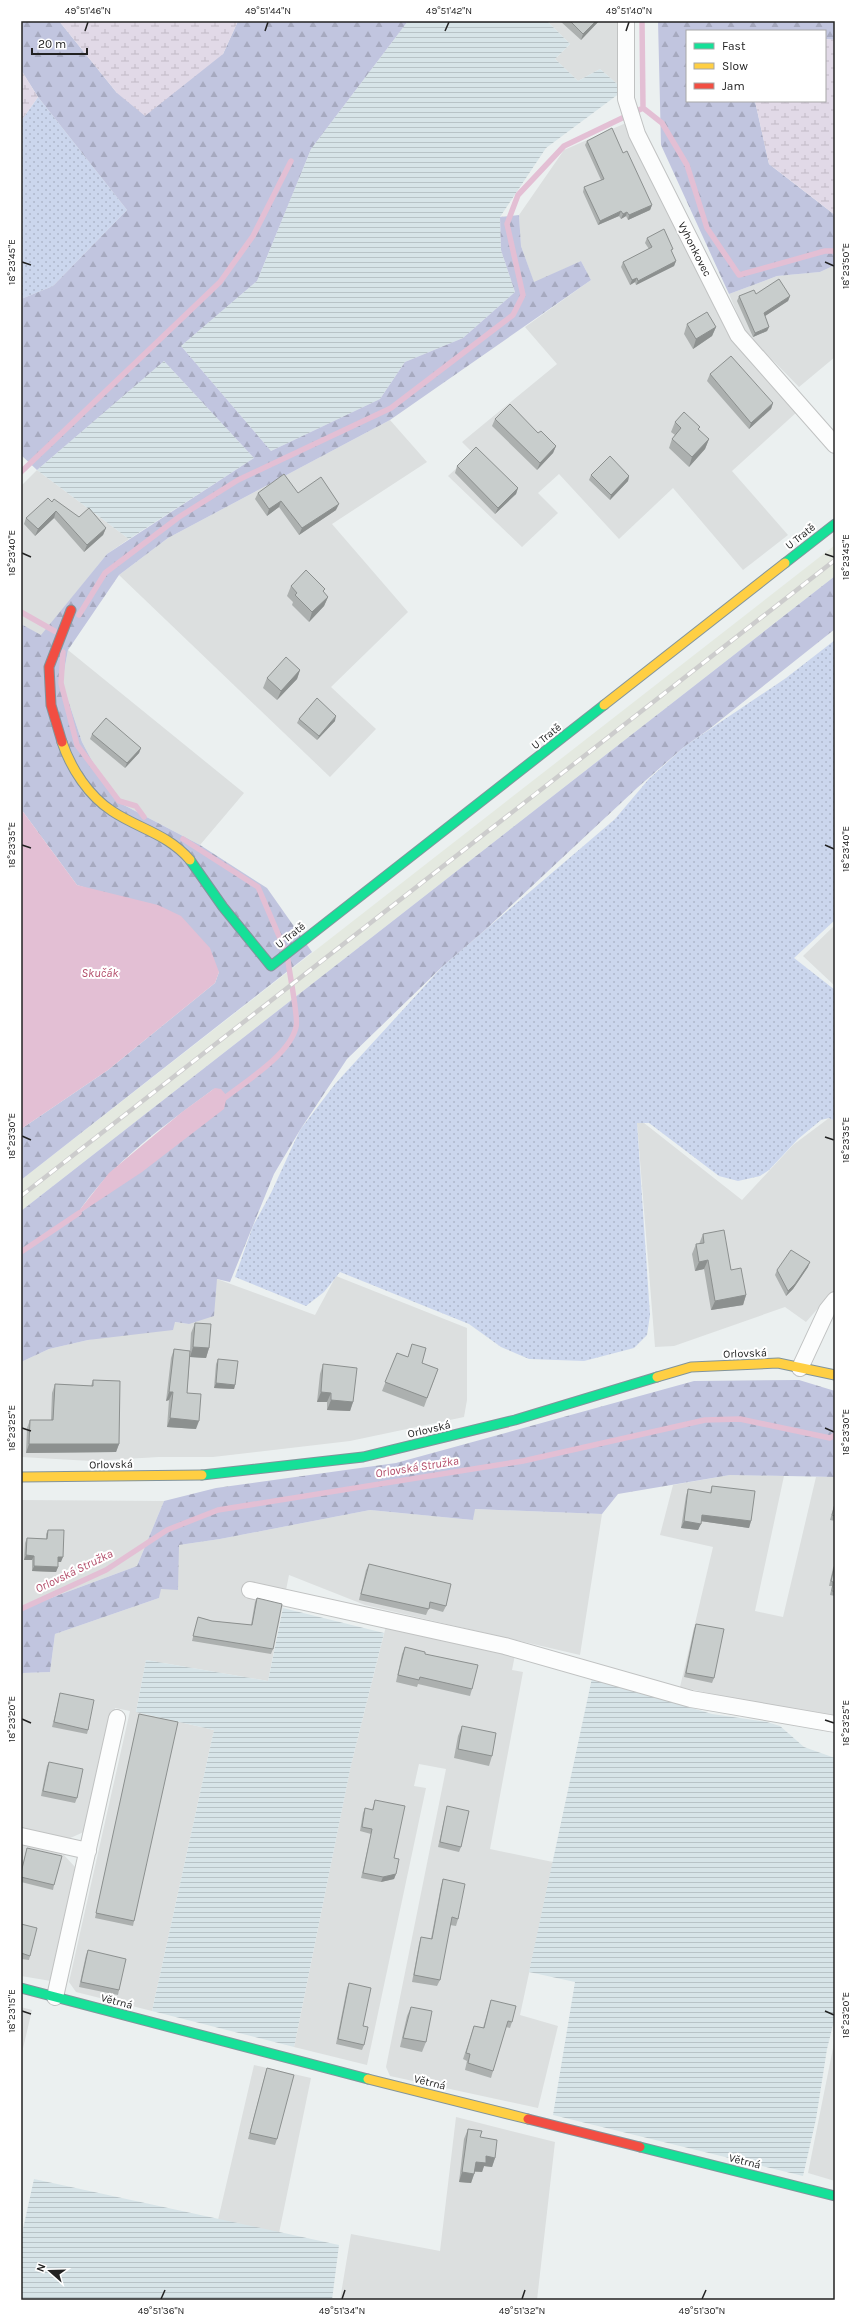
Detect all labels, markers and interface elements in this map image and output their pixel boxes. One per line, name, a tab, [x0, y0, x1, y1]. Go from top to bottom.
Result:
text: 49°51'46"N	[65, 5, 111, 17]
text: 49°51'44"N	[245, 5, 291, 17]
text: 49°51'42"N	[426, 5, 472, 17]
text: 49°51'40"N	[606, 5, 652, 17]
scale bar	[32, 30, 87, 56]
legend	[686, 30, 826, 102]
text: 20 m	[38, 37, 66, 51]
text: Fast	[722, 39, 746, 53]
text: Slow	[722, 59, 748, 73]
text: Jam	[722, 79, 745, 93]
street label: Vyhonkovec	[675, 220, 714, 279]
text: 18°23'45"E	[6, 239, 18, 285]
text: 18°23'50"E	[840, 243, 852, 289]
street label: U Tratě	[783, 520, 818, 552]
text: 18°23'40"E	[6, 530, 18, 576]
text: 18°23'45"E	[840, 534, 852, 580]
street label: U Tratě	[529, 720, 564, 752]
text: 18°23'35"E	[6, 822, 18, 868]
text: 18°23'40"E	[840, 826, 852, 872]
street label: U Tratě	[273, 919, 308, 951]
water label: Skučák	[82, 966, 119, 980]
text: 18°23'30"E	[6, 1113, 18, 1159]
text: 18°23'35"E	[840, 1117, 852, 1163]
street label: Orlovská	[723, 1346, 767, 1361]
text: 18°23'25"E	[6, 1405, 18, 1451]
text: 18°23'30"E	[840, 1409, 852, 1455]
street label: Orlovská	[406, 1418, 452, 1441]
water label: Orlovská Stružka	[374, 1453, 460, 1481]
street label: Orlovská	[89, 1458, 133, 1471]
water label: Orlovská Stružka	[33, 1546, 115, 1596]
text: 18°23'20"E	[6, 1696, 18, 1742]
text: 18°23'25"E	[840, 1700, 852, 1746]
text: 18°23'15"E	[6, 1989, 18, 2033]
street label: Větrná	[100, 1991, 134, 2012]
text: 18°23'20"E	[840, 1992, 852, 2038]
street label: Větrná	[413, 2072, 447, 2093]
street label: Větrná	[728, 2151, 762, 2172]
north arrow	[30, 2251, 70, 2291]
text: N	[34, 2262, 49, 2274]
text: 49°51'36"N	[138, 2305, 184, 2317]
text: 49°51'34"N	[319, 2305, 365, 2317]
text: 49°51'32"N	[499, 2305, 545, 2317]
text: 49°51'30"N	[679, 2305, 725, 2317]

